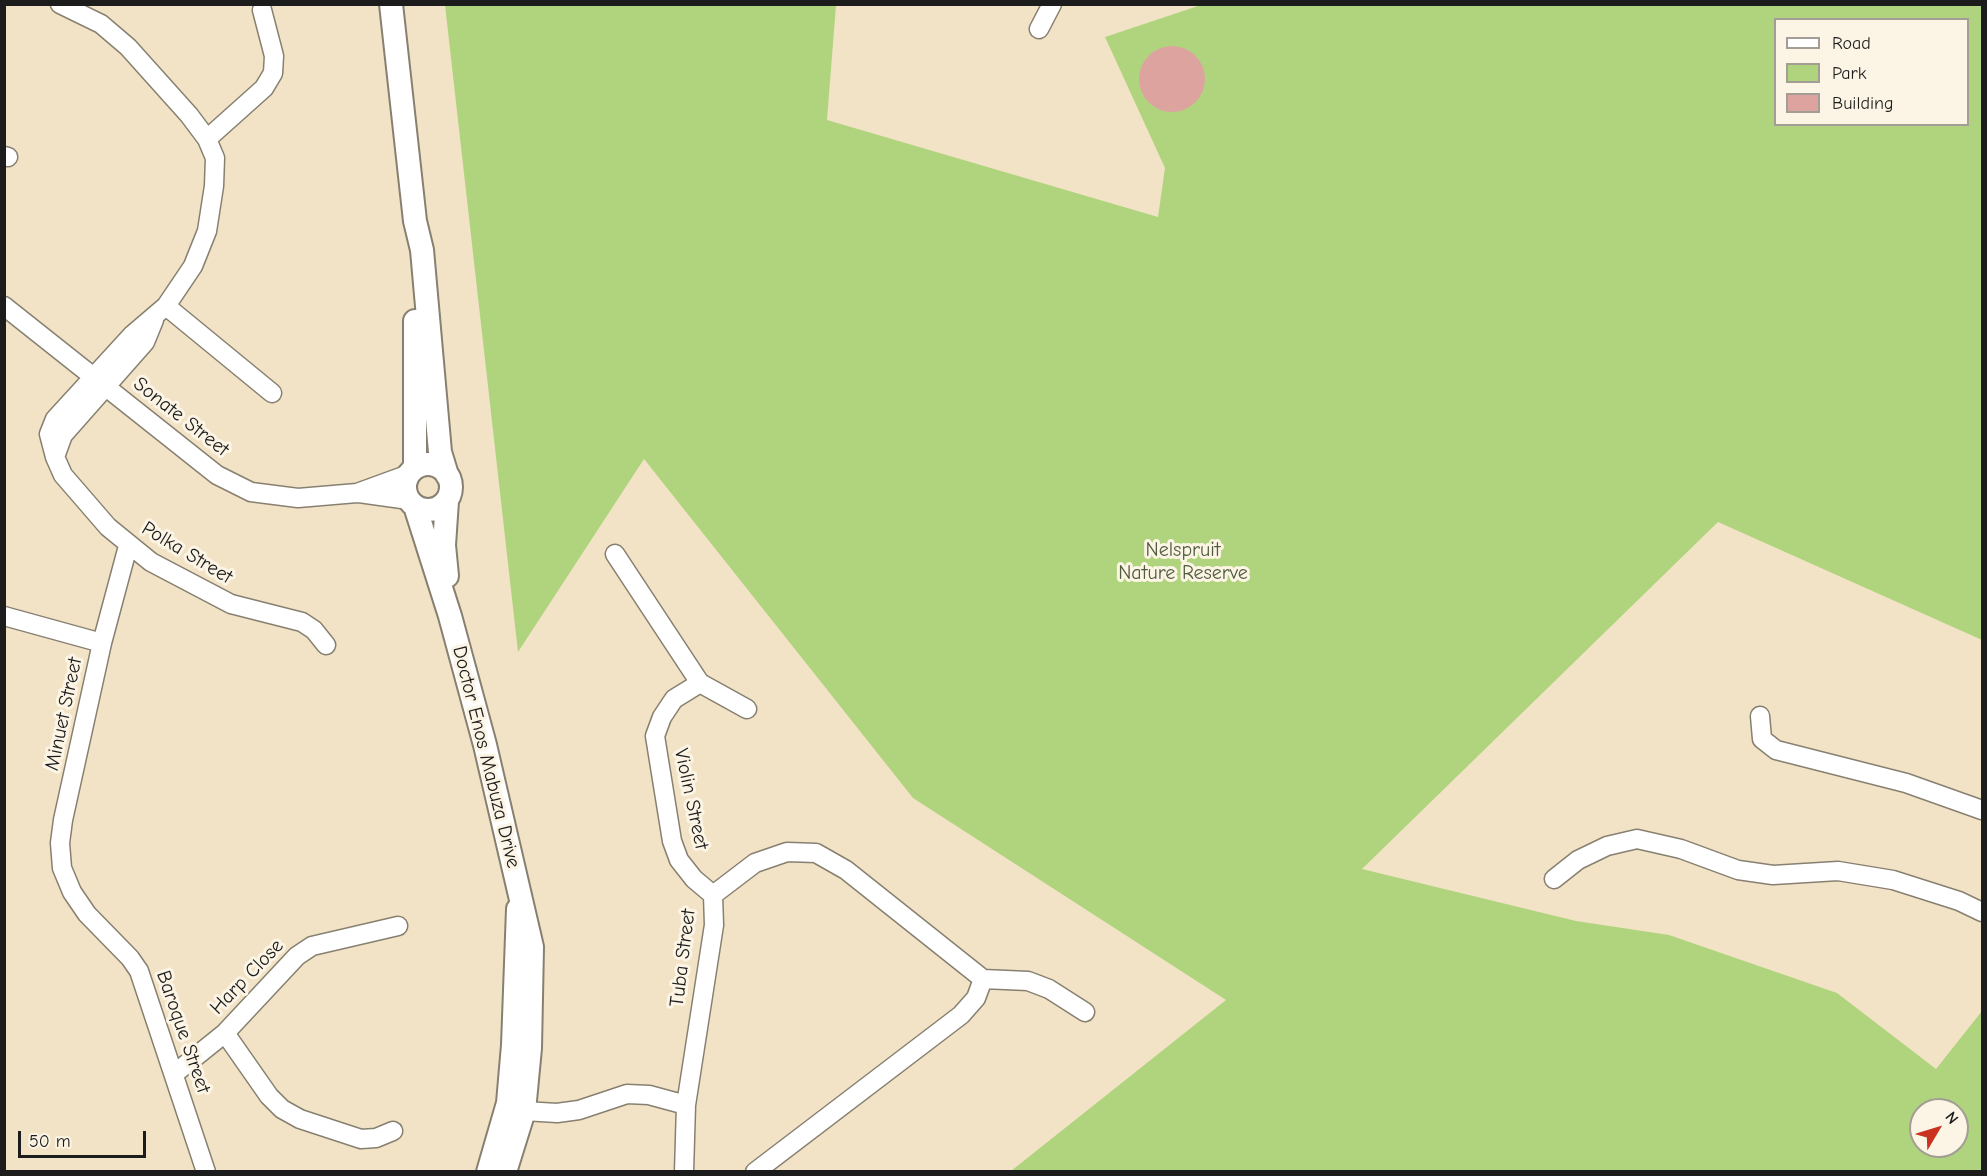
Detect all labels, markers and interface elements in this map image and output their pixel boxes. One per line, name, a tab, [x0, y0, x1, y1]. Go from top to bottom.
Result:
legend	[1774, 18, 1969, 126]
text: Road	[1832, 33, 1871, 54]
text: Park	[1832, 63, 1866, 84]
text: Building	[1832, 93, 1894, 114]
street label: Sonate Street	[128, 372, 234, 462]
street label: Polka Street	[137, 517, 237, 589]
park label: Nelspruit Nature Reserve	[1118, 538, 1248, 585]
street label: Doctor Enos Mabuza Drive	[447, 644, 525, 870]
street label: Minuet Street	[40, 655, 88, 773]
street label: Violin Street	[669, 746, 713, 852]
street label: Tuba Street	[665, 908, 701, 1008]
street label: Harp Close	[205, 934, 289, 1020]
street label: Baroque Street	[151, 967, 215, 1097]
north arrow	[1909, 1098, 1969, 1158]
text: N	[1941, 1108, 1962, 1128]
scale bar	[21, 1119, 148, 1157]
text: 50 m	[29, 1131, 71, 1152]

